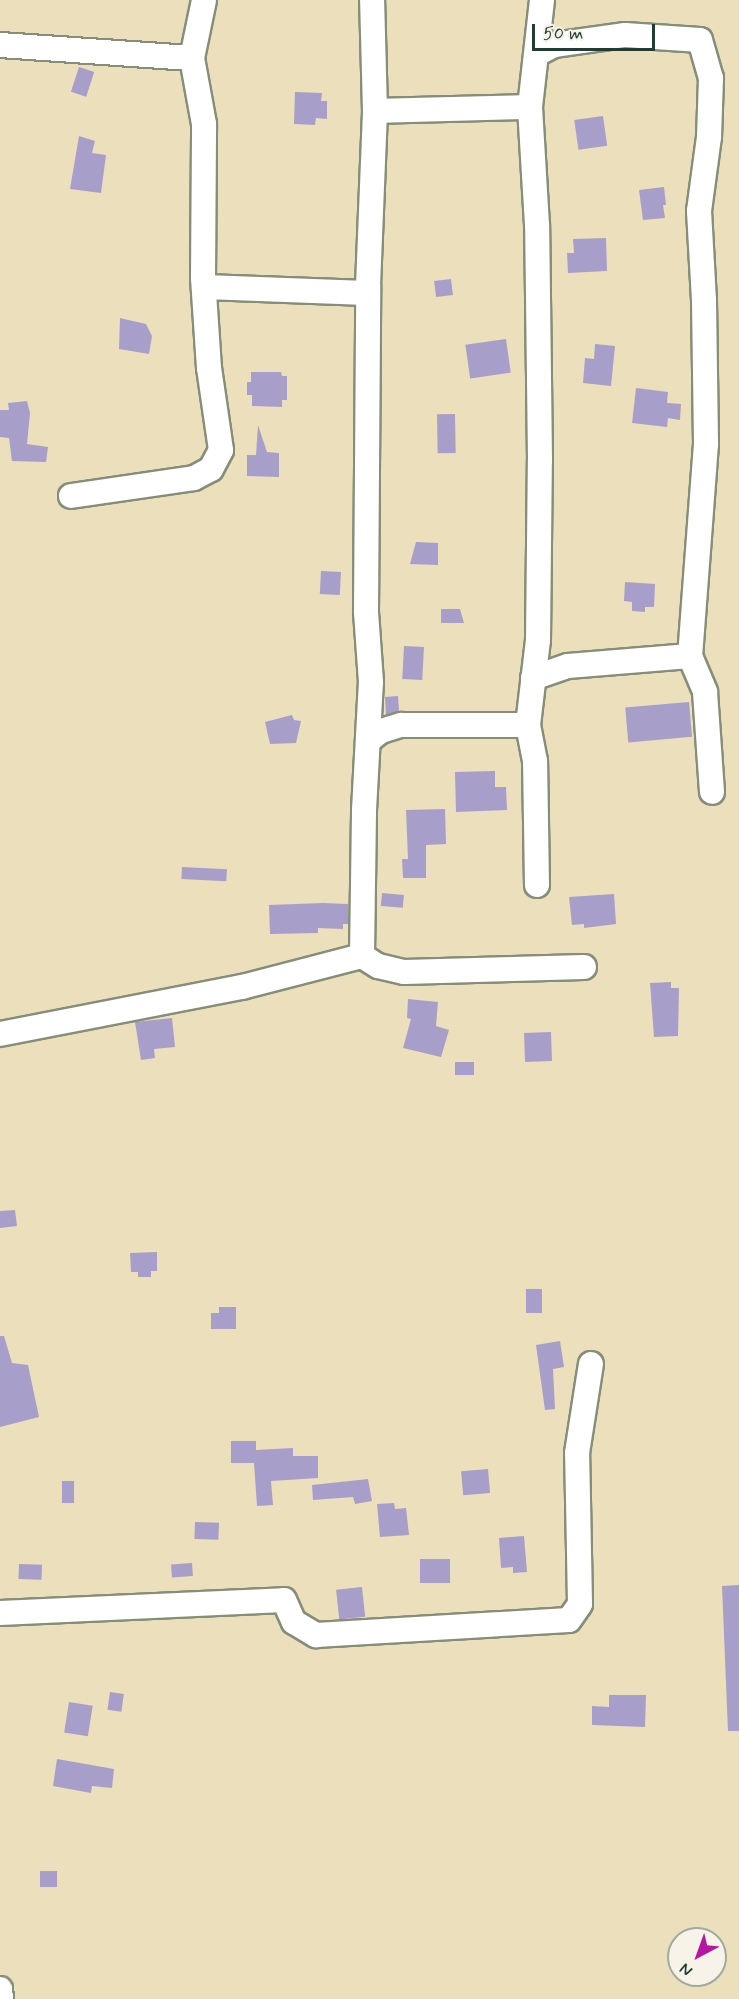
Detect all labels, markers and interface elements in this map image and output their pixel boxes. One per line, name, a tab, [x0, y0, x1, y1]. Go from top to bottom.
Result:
scale bar	[535, 12, 658, 50]
text: 50 m	[543, 22, 583, 46]
north arrow	[667, 1927, 727, 1987]
text: N	[675, 1958, 697, 1981]

